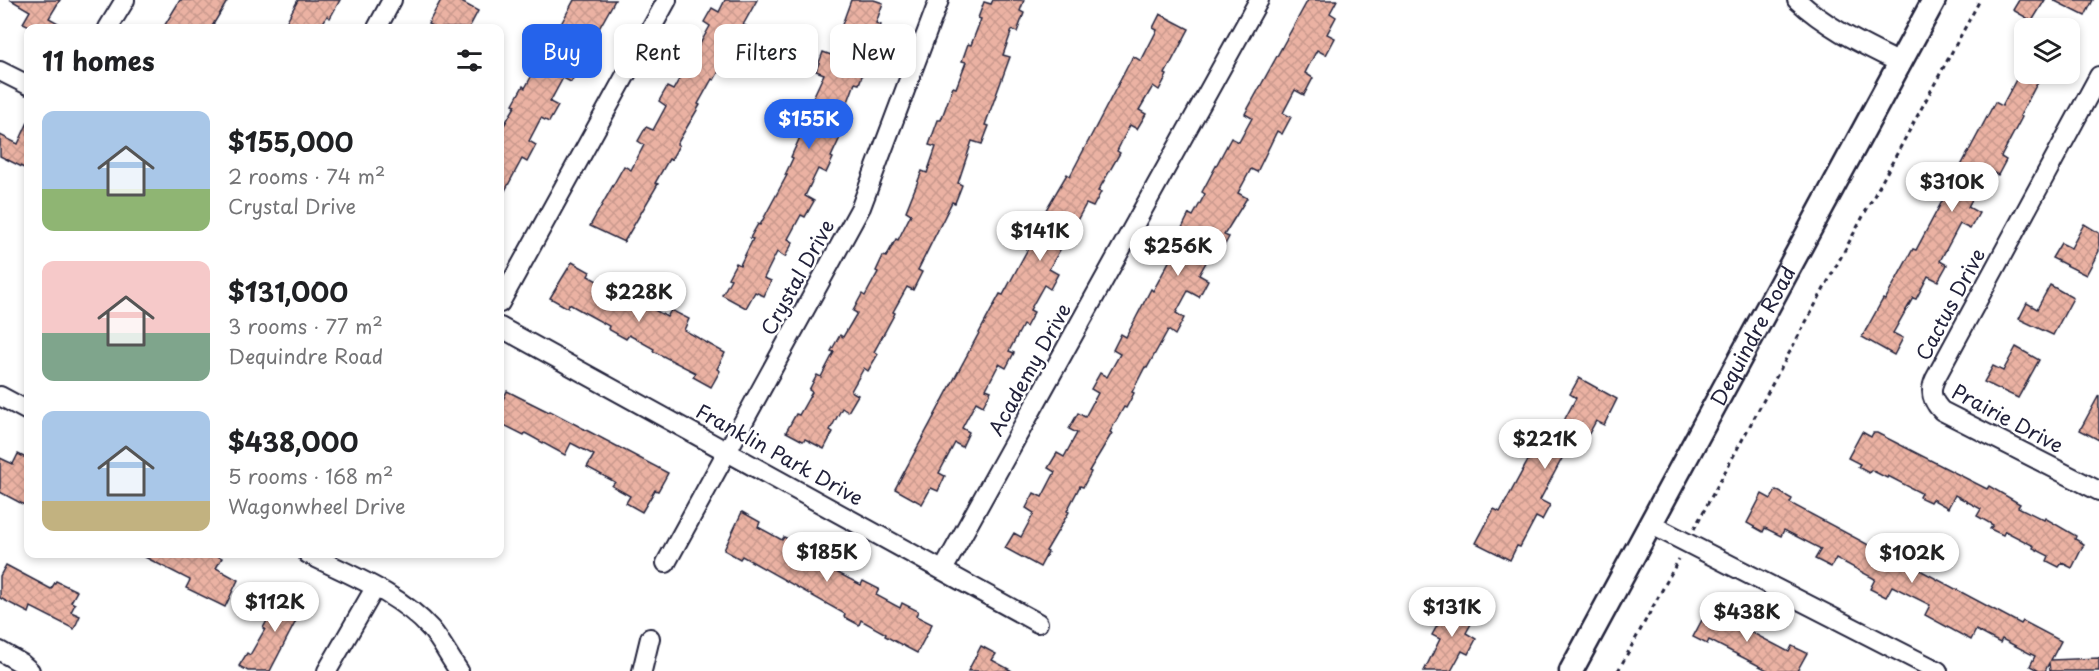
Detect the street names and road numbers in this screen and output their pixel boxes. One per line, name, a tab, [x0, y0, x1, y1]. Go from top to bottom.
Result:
street label: Crystal Drive	[753, 214, 841, 340]
street label: Cactus Drive	[1908, 243, 1992, 365]
street label: Dequindre Road	[1702, 260, 1802, 411]
street label: Academy Drive	[980, 297, 1078, 441]
street label: Prairie Drive	[1947, 376, 2069, 460]
street label: Franklin Park Drive	[691, 396, 869, 512]

